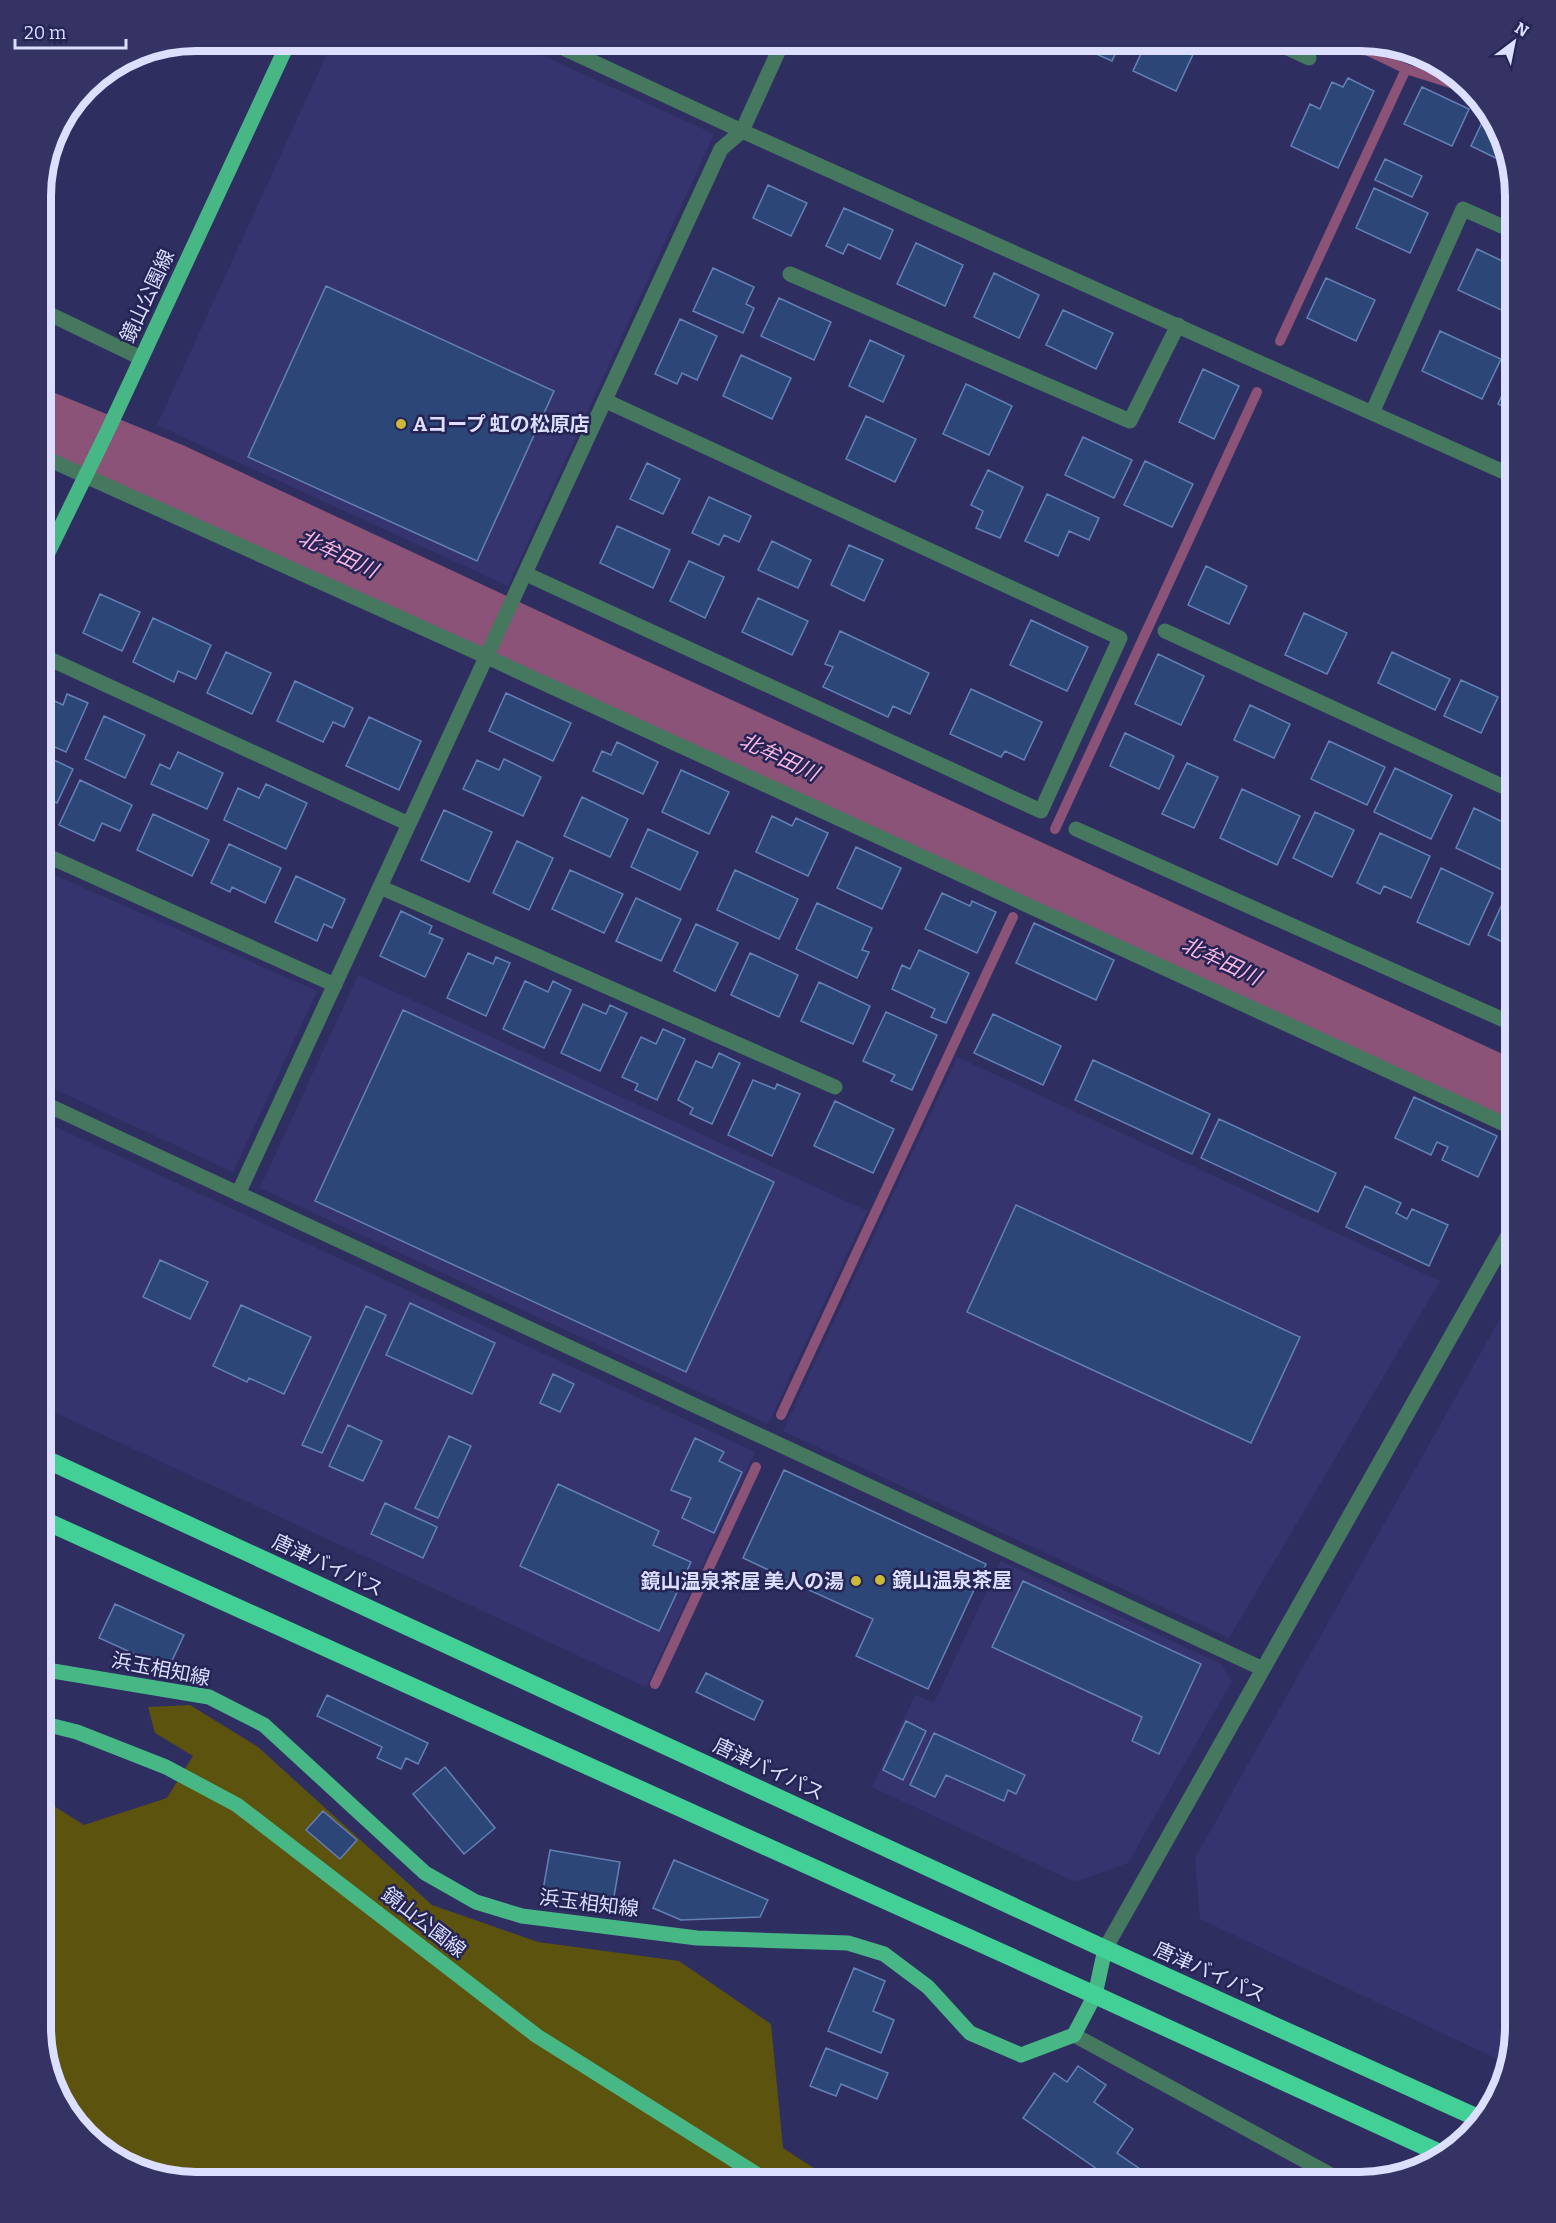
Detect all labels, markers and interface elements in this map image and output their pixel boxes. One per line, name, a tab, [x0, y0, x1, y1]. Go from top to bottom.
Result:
scale bar	[15, 12, 126, 50]
north arrow	[1484, 12, 1544, 72]
text: N	[1511, 18, 1532, 41]
text: 20 m	[24, 22, 66, 44]
street label: 鏡山公園線	[115, 246, 179, 346]
place label: Aコープ 虹の松原店	[413, 412, 590, 436]
marker: Aコープ 虹の松原店	[394, 417, 408, 431]
water label: 北牟田川	[294, 524, 383, 584]
water label: 北牟田川	[735, 727, 824, 787]
water label: 北牟田川	[1177, 931, 1266, 991]
street label: 唐津バイパス	[269, 1529, 387, 1601]
place label: 鏡山温泉茶屋	[892, 1568, 1012, 1592]
place label: 鏡山温泉茶屋 美人の湯	[640, 1569, 844, 1593]
marker: 鏡山温泉茶屋	[873, 1573, 887, 1587]
marker: 鏡山温泉茶屋 美人の湯	[849, 1574, 863, 1588]
street label: 浜玉相知線	[110, 1648, 212, 1690]
street label: 唐津バイパス	[710, 1733, 828, 1805]
street label: 鏡山公園線	[377, 1882, 471, 1962]
street label: 浜玉相知線	[538, 1885, 640, 1921]
street label: 唐津バイパス	[1150, 1937, 1270, 2007]

